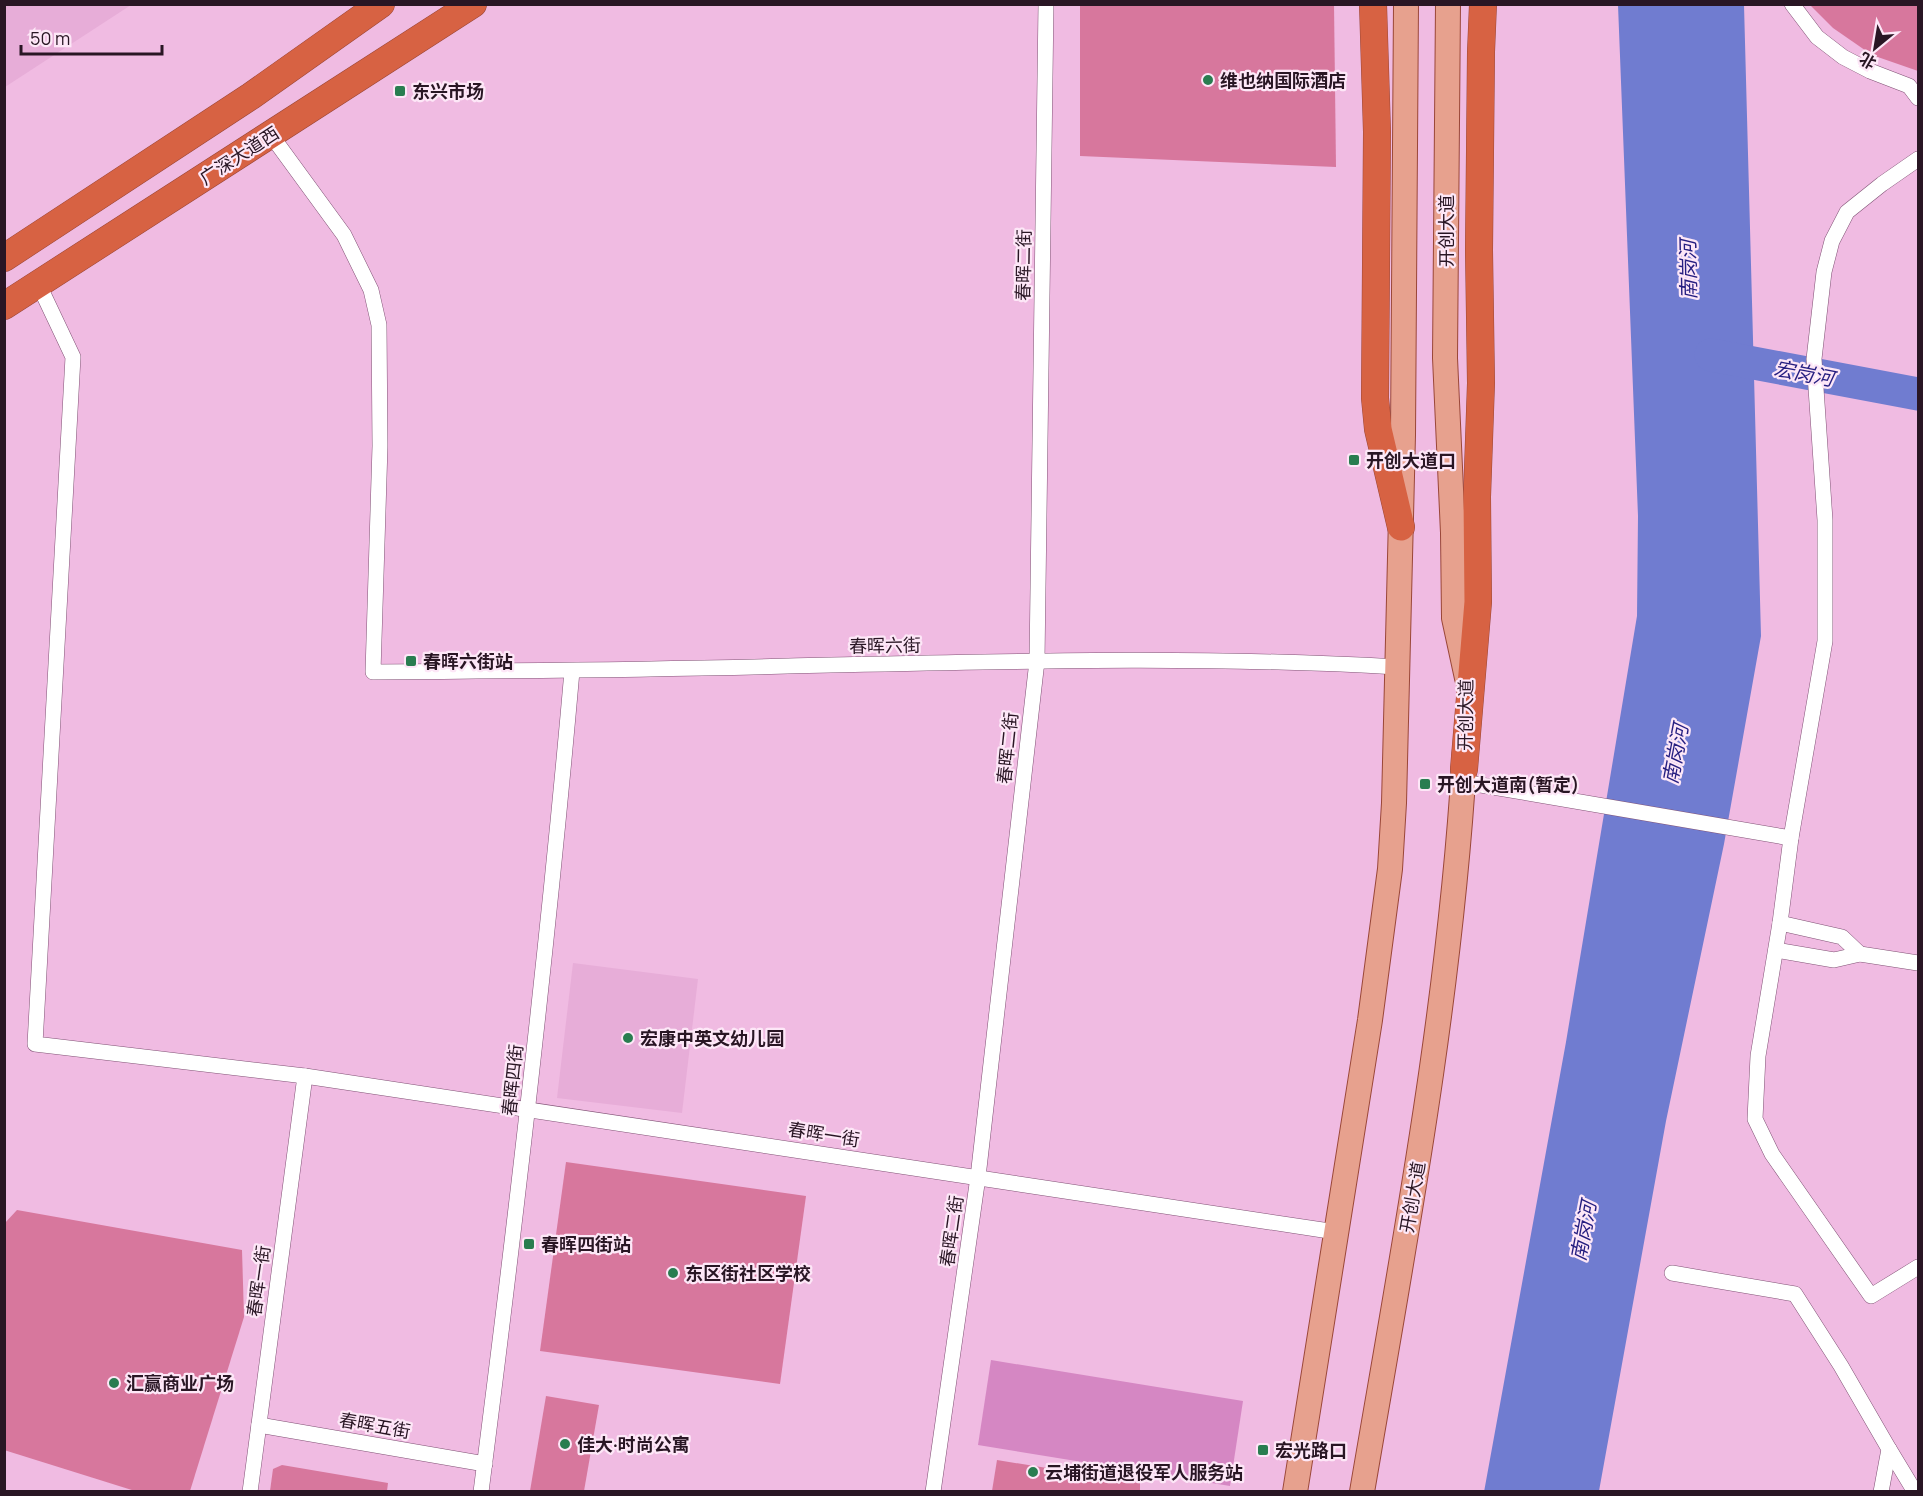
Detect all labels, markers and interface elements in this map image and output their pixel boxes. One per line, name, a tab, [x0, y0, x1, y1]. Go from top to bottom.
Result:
scale bar	[21, 18, 162, 56]
north arrow	[1845, 18, 1905, 78]
text: 50 m	[30, 26, 70, 50]
text: 北	[1855, 47, 1880, 75]
place label: 维也纳国际酒店	[1220, 68, 1346, 92]
marker: 维也纳国际酒店	[1201, 73, 1215, 87]
place label: 东兴市场	[412, 79, 484, 103]
marker: 东兴市场	[393, 84, 407, 98]
street label: 广深大道西	[195, 120, 283, 190]
street label: 开创大道	[1434, 195, 1458, 267]
street label: 春晖二街	[1010, 229, 1036, 301]
water label: 南岗河	[1674, 236, 1702, 300]
water label: 宏岗河	[1772, 354, 1840, 393]
place label: 开创大道口	[1366, 448, 1456, 472]
marker: 开创大道口	[1347, 453, 1361, 467]
street label: 春晖六街	[849, 632, 921, 658]
place label: 春晖六街站	[423, 649, 513, 673]
marker: 春晖六街站	[404, 654, 418, 668]
street label: 开创大道	[1452, 679, 1478, 751]
street label: 春晖二街	[991, 711, 1023, 785]
water label: 南岗河	[1656, 718, 1695, 786]
place label: 开创大道南(暂定)	[1437, 772, 1579, 796]
marker: 开创大道南(暂定)	[1418, 777, 1432, 791]
place label: 宏康中英文幼儿园	[640, 1026, 784, 1050]
marker: 宏康中英文幼儿园	[621, 1031, 635, 1045]
street label: 春晖四街	[496, 1043, 528, 1117]
street label: 春晖一街	[787, 1117, 861, 1151]
street label: 开创大道	[1394, 1159, 1430, 1235]
street label: 春晖二街	[934, 1194, 968, 1268]
water label: 南岗河	[1564, 1195, 1603, 1263]
place label: 春晖四街站	[541, 1232, 631, 1256]
marker: 春晖四街站	[522, 1237, 536, 1251]
street label: 春晖一街	[241, 1244, 275, 1318]
place label: 东区街社区学校	[685, 1261, 811, 1285]
marker: 东区街社区学校	[666, 1266, 680, 1280]
place label: 汇赢商业广场	[126, 1371, 234, 1395]
marker: 汇赢商业广场	[107, 1376, 121, 1390]
street label: 春晖五街	[337, 1407, 413, 1443]
place label: 佳大·时尚公寓	[577, 1432, 690, 1456]
marker: 佳大·时尚公寓	[558, 1437, 572, 1451]
place label: 宏光路口	[1275, 1438, 1347, 1462]
marker: 宏光路口	[1256, 1443, 1270, 1457]
place label: 云埔街道退役军人服务站	[1045, 1460, 1243, 1484]
marker: 云埔街道退役军人服务站	[1026, 1465, 1040, 1479]

